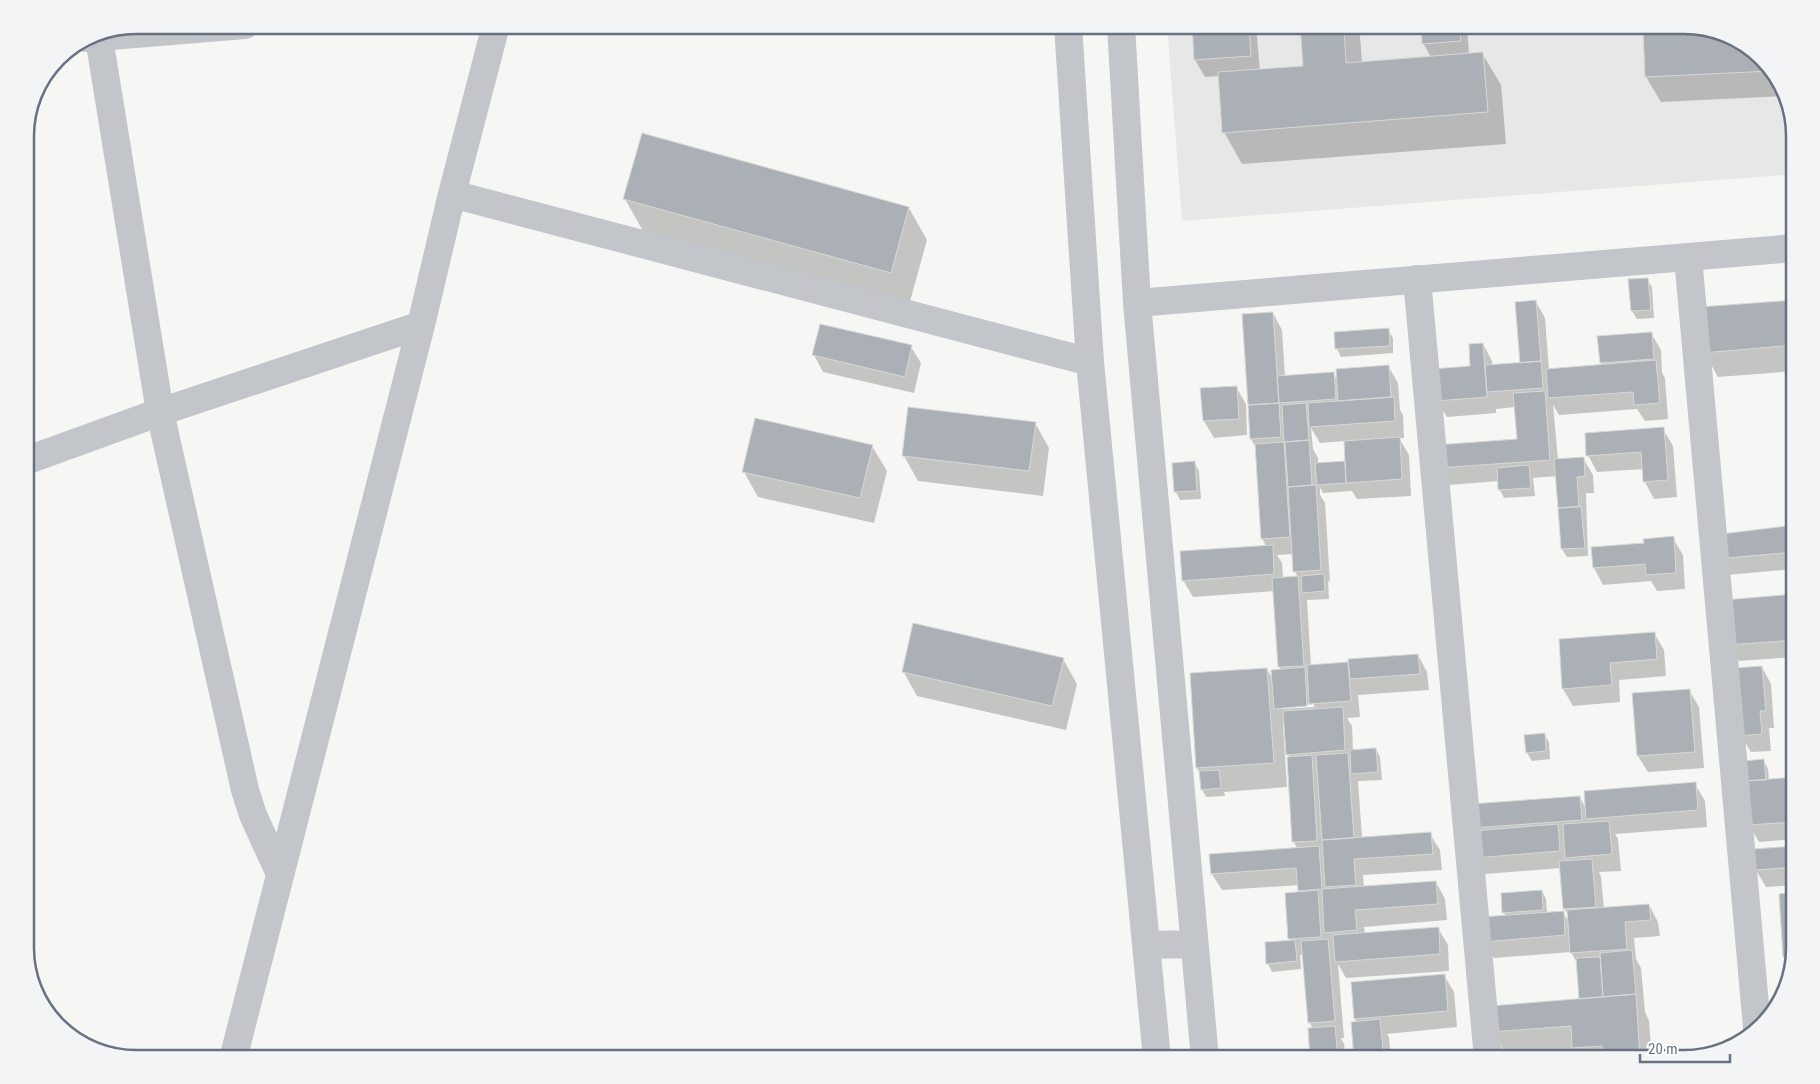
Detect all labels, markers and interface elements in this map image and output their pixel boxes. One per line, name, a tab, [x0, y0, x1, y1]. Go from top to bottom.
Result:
scale bar	[1640, 1032, 1730, 1064]
text: 20 m	[1648, 1040, 1678, 1058]

